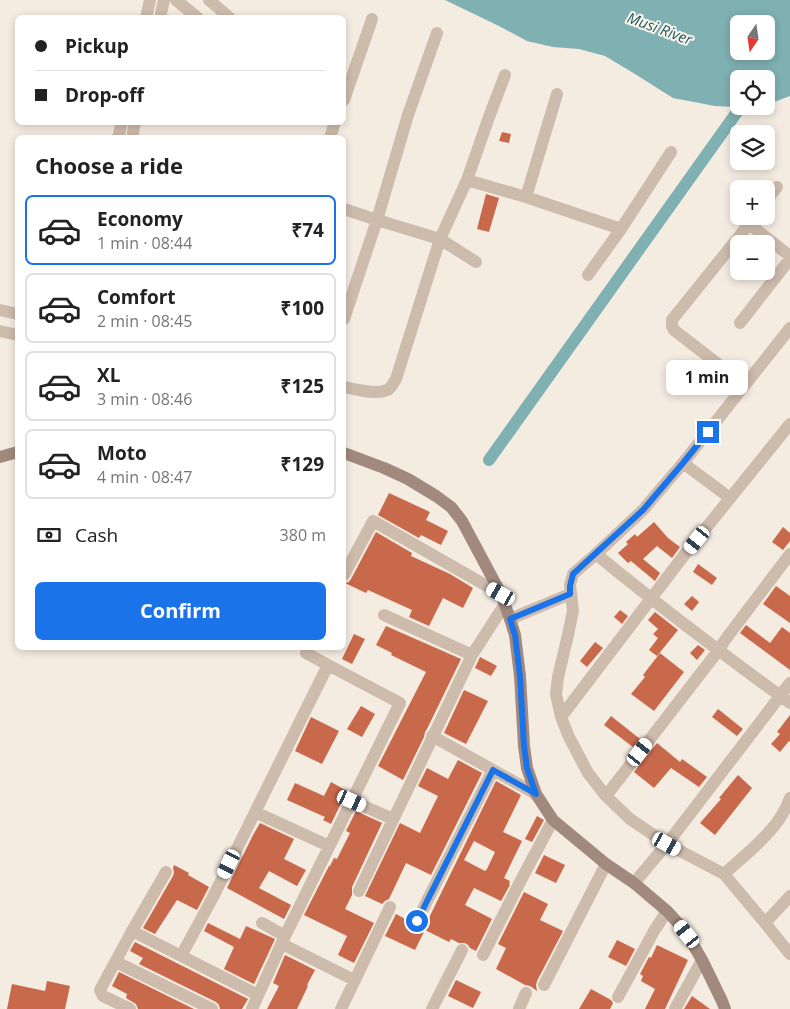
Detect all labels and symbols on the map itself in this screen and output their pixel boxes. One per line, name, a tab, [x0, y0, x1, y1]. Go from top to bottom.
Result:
water label: Musi River	[625, 7, 696, 49]
north arrow	[730, 15, 775, 60]
callout: 1 min	[667, 360, 749, 394]
route end	[697, 421, 719, 443]
car	[681, 524, 712, 556]
car	[484, 580, 517, 608]
car	[624, 736, 655, 768]
car	[335, 788, 368, 814]
car	[650, 830, 683, 858]
car	[215, 847, 242, 881]
route start	[406, 910, 428, 932]
car	[671, 918, 702, 950]

